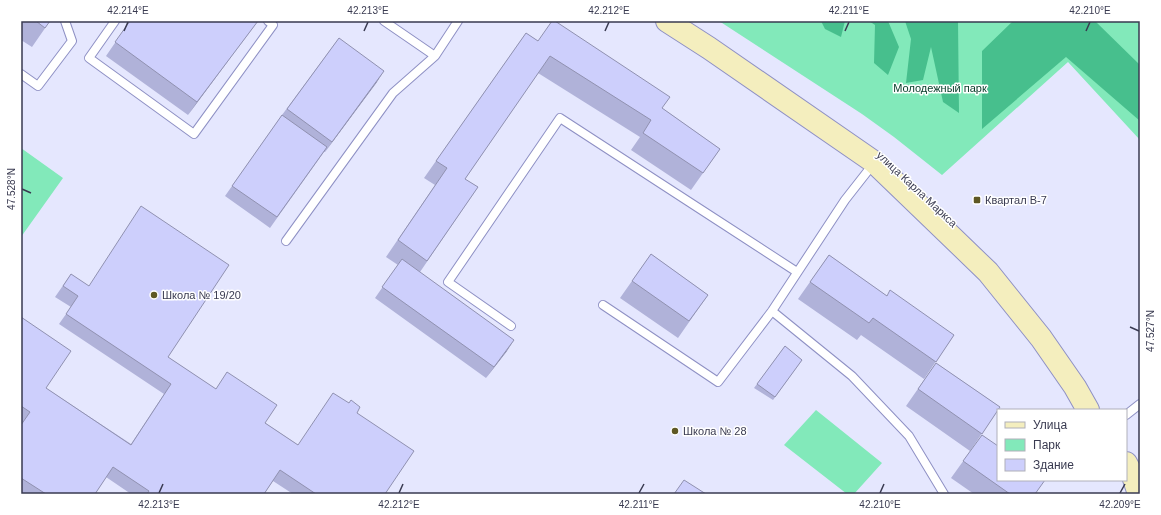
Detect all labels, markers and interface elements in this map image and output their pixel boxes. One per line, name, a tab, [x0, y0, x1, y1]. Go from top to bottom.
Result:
text: 42.214°E	[107, 5, 149, 16]
text: 42.213°E	[347, 5, 389, 16]
text: 42.212°E	[588, 5, 630, 16]
text: 42.211°E	[829, 5, 870, 16]
text: 42.210°E	[1069, 5, 1111, 16]
park label: Молодежный парк	[893, 82, 987, 94]
street label: улица Карла Маркса	[874, 149, 960, 230]
text: 47.528°N	[6, 168, 17, 210]
place label: Квартал В-7	[985, 194, 1047, 206]
marker: Квартал В-7	[972, 195, 982, 205]
place label: Школа № 19/20	[162, 289, 241, 301]
marker: Школа № 19/20	[149, 290, 159, 300]
text: 47.527°N	[1145, 310, 1156, 352]
legend	[997, 409, 1127, 481]
text: Улица	[1033, 418, 1067, 432]
place label: Школа № 28	[683, 425, 747, 437]
marker: Школа № 28	[670, 426, 680, 436]
text: Парк	[1033, 438, 1061, 452]
text: Здание	[1033, 458, 1074, 472]
text: 42.213°E	[138, 499, 180, 510]
text: 42.212°E	[378, 499, 420, 510]
text: 42.211°E	[619, 499, 660, 510]
text: 42.210°E	[859, 499, 901, 510]
text: 42.209°E	[1099, 499, 1141, 510]

